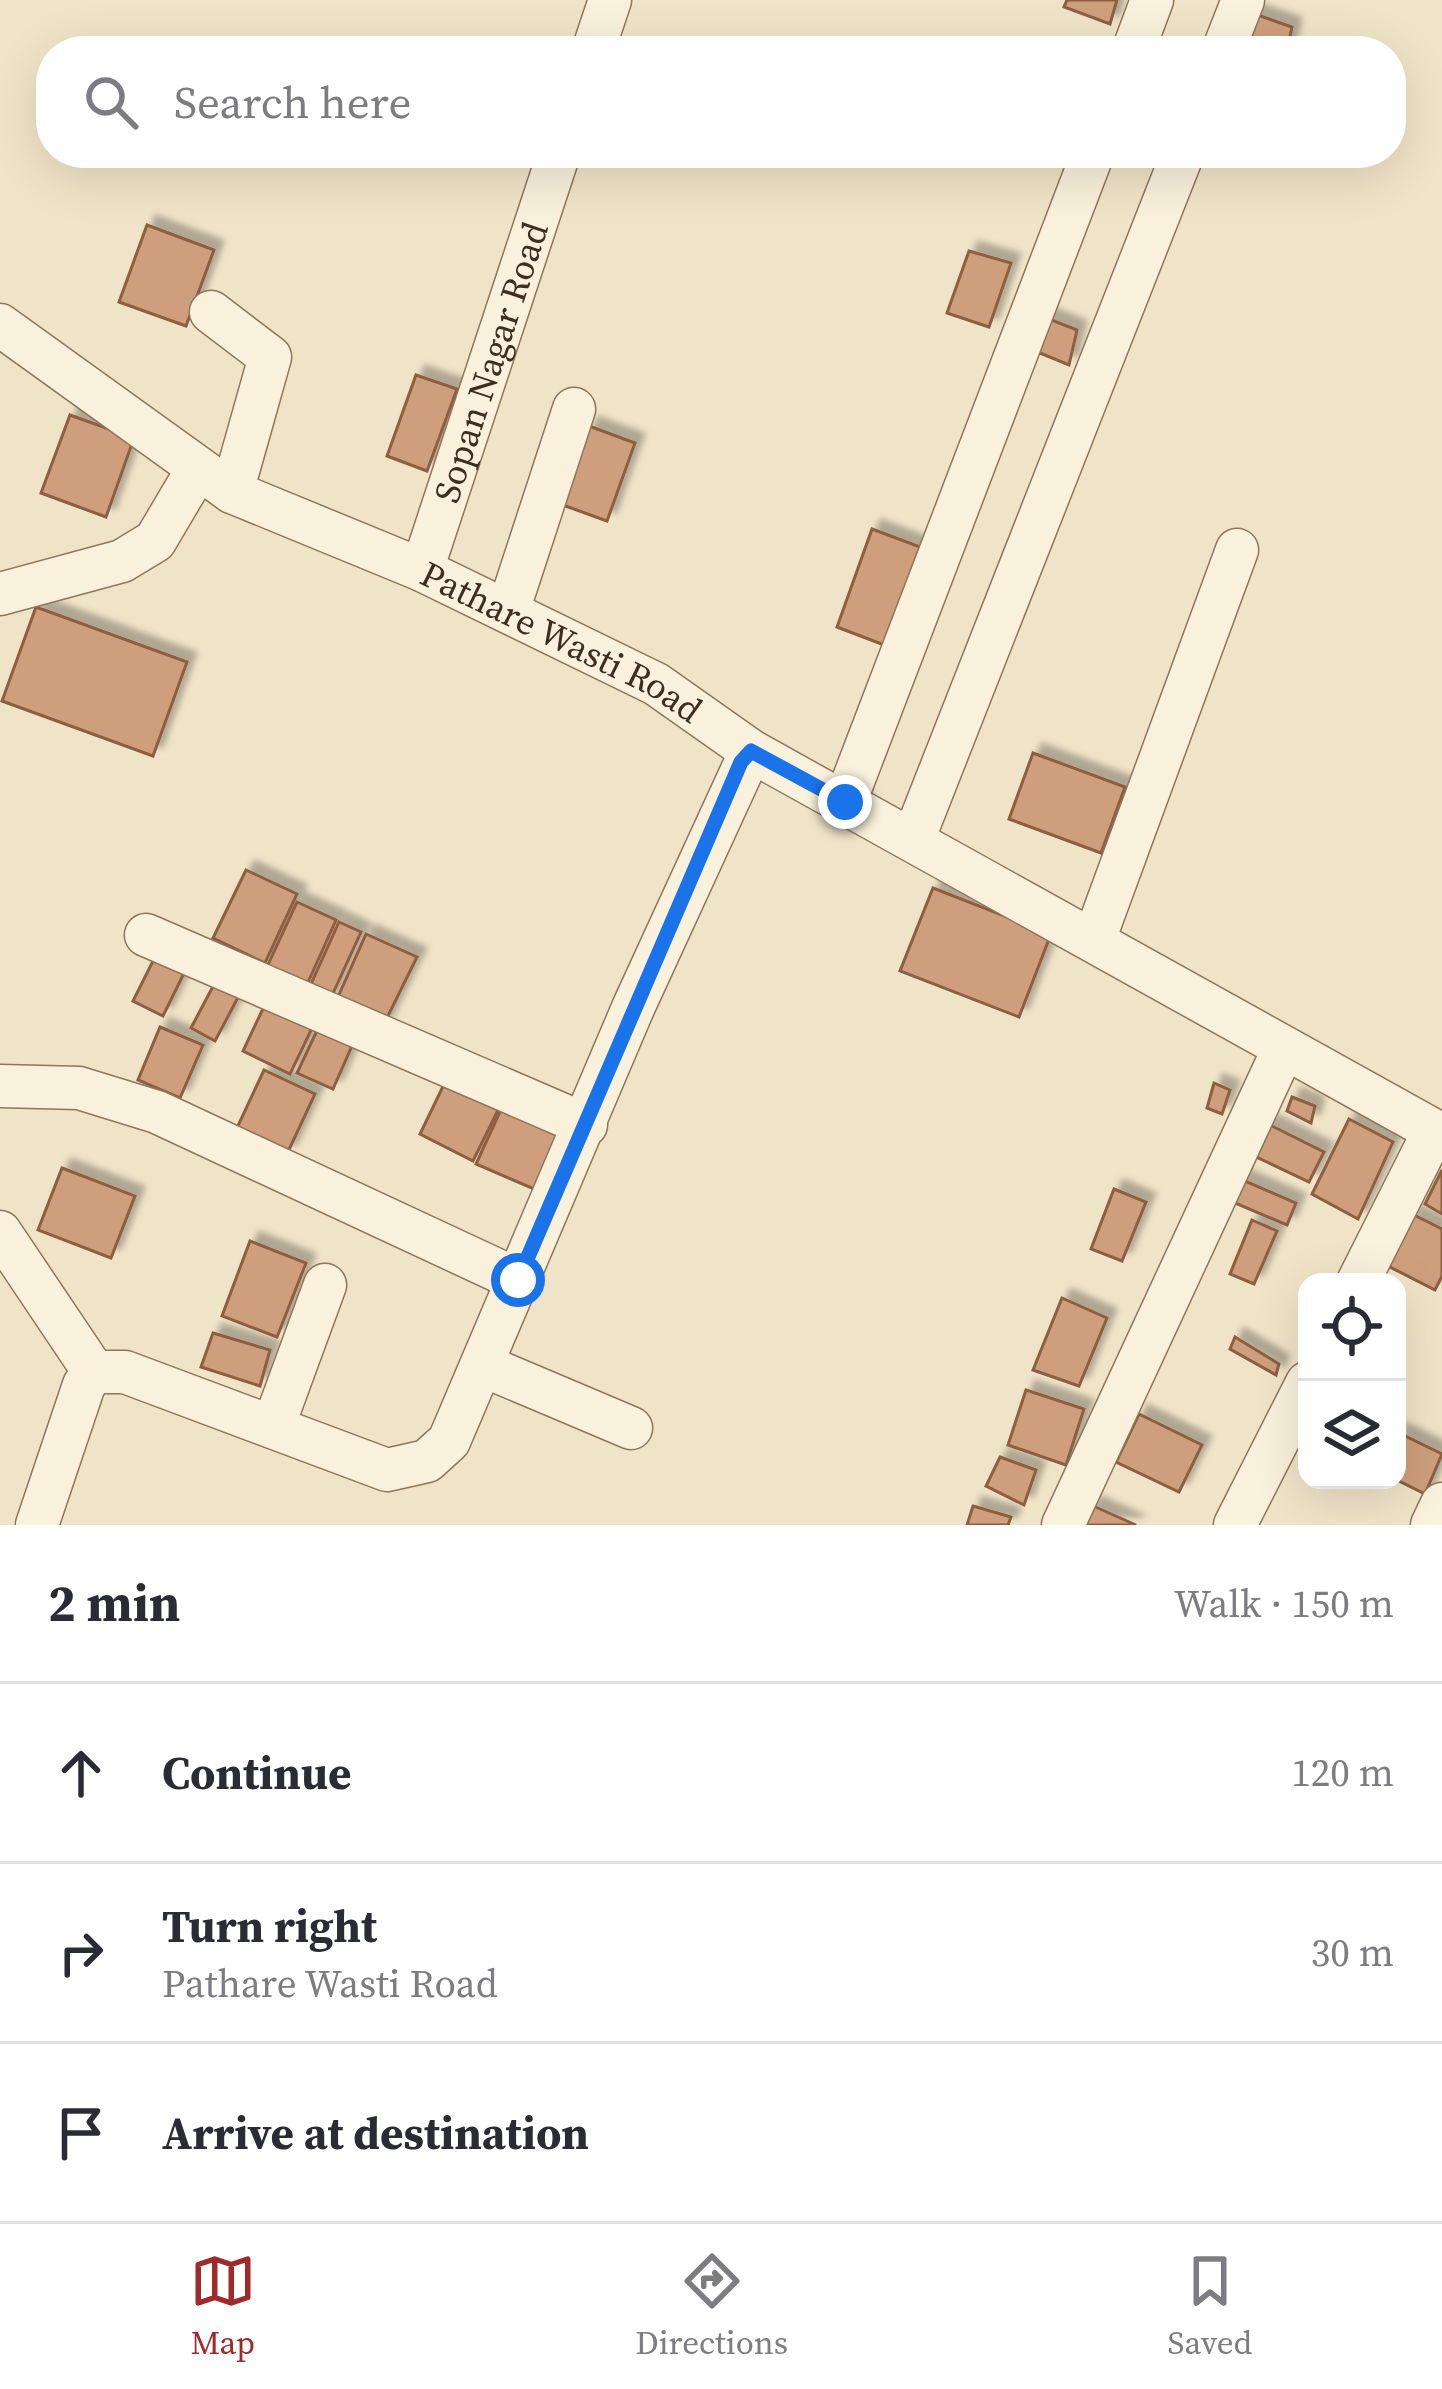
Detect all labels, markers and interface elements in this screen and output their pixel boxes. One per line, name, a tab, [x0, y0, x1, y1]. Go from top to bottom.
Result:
search box	[36, 36, 1406, 168]
icon: search	[78, 69, 144, 135]
text: Search here	[174, 71, 411, 133]
street label: Sopan Nagar Road	[422, 215, 560, 509]
street label: Pathare Wasti Road	[413, 549, 712, 734]
route end	[818, 775, 872, 829]
route start	[491, 1253, 545, 1307]
map controls	[1298, 1273, 1406, 1489]
button: locate	[1298, 1273, 1406, 1381]
button: layers	[1298, 1381, 1406, 1489]
text: 2 min	[48, 1568, 180, 1638]
text: Walk · 150 m	[1174, 1577, 1394, 1630]
icon: ahead	[48, 1740, 114, 1806]
text: Continue	[162, 1742, 351, 1804]
text: 120 m	[1291, 1746, 1394, 1799]
text: Turn right	[162, 1895, 377, 1957]
icon: right	[48, 1920, 114, 1986]
text: 30 m	[1311, 1926, 1394, 1979]
text: Pathare Wasti Road	[162, 1957, 498, 2010]
icon: arrive	[48, 2100, 114, 2166]
text: Arrive at destination	[162, 2102, 589, 2164]
tab: Map	[190, 2248, 256, 2365]
tab: Directions	[635, 2248, 788, 2365]
tab: Saved	[1168, 2248, 1252, 2365]

